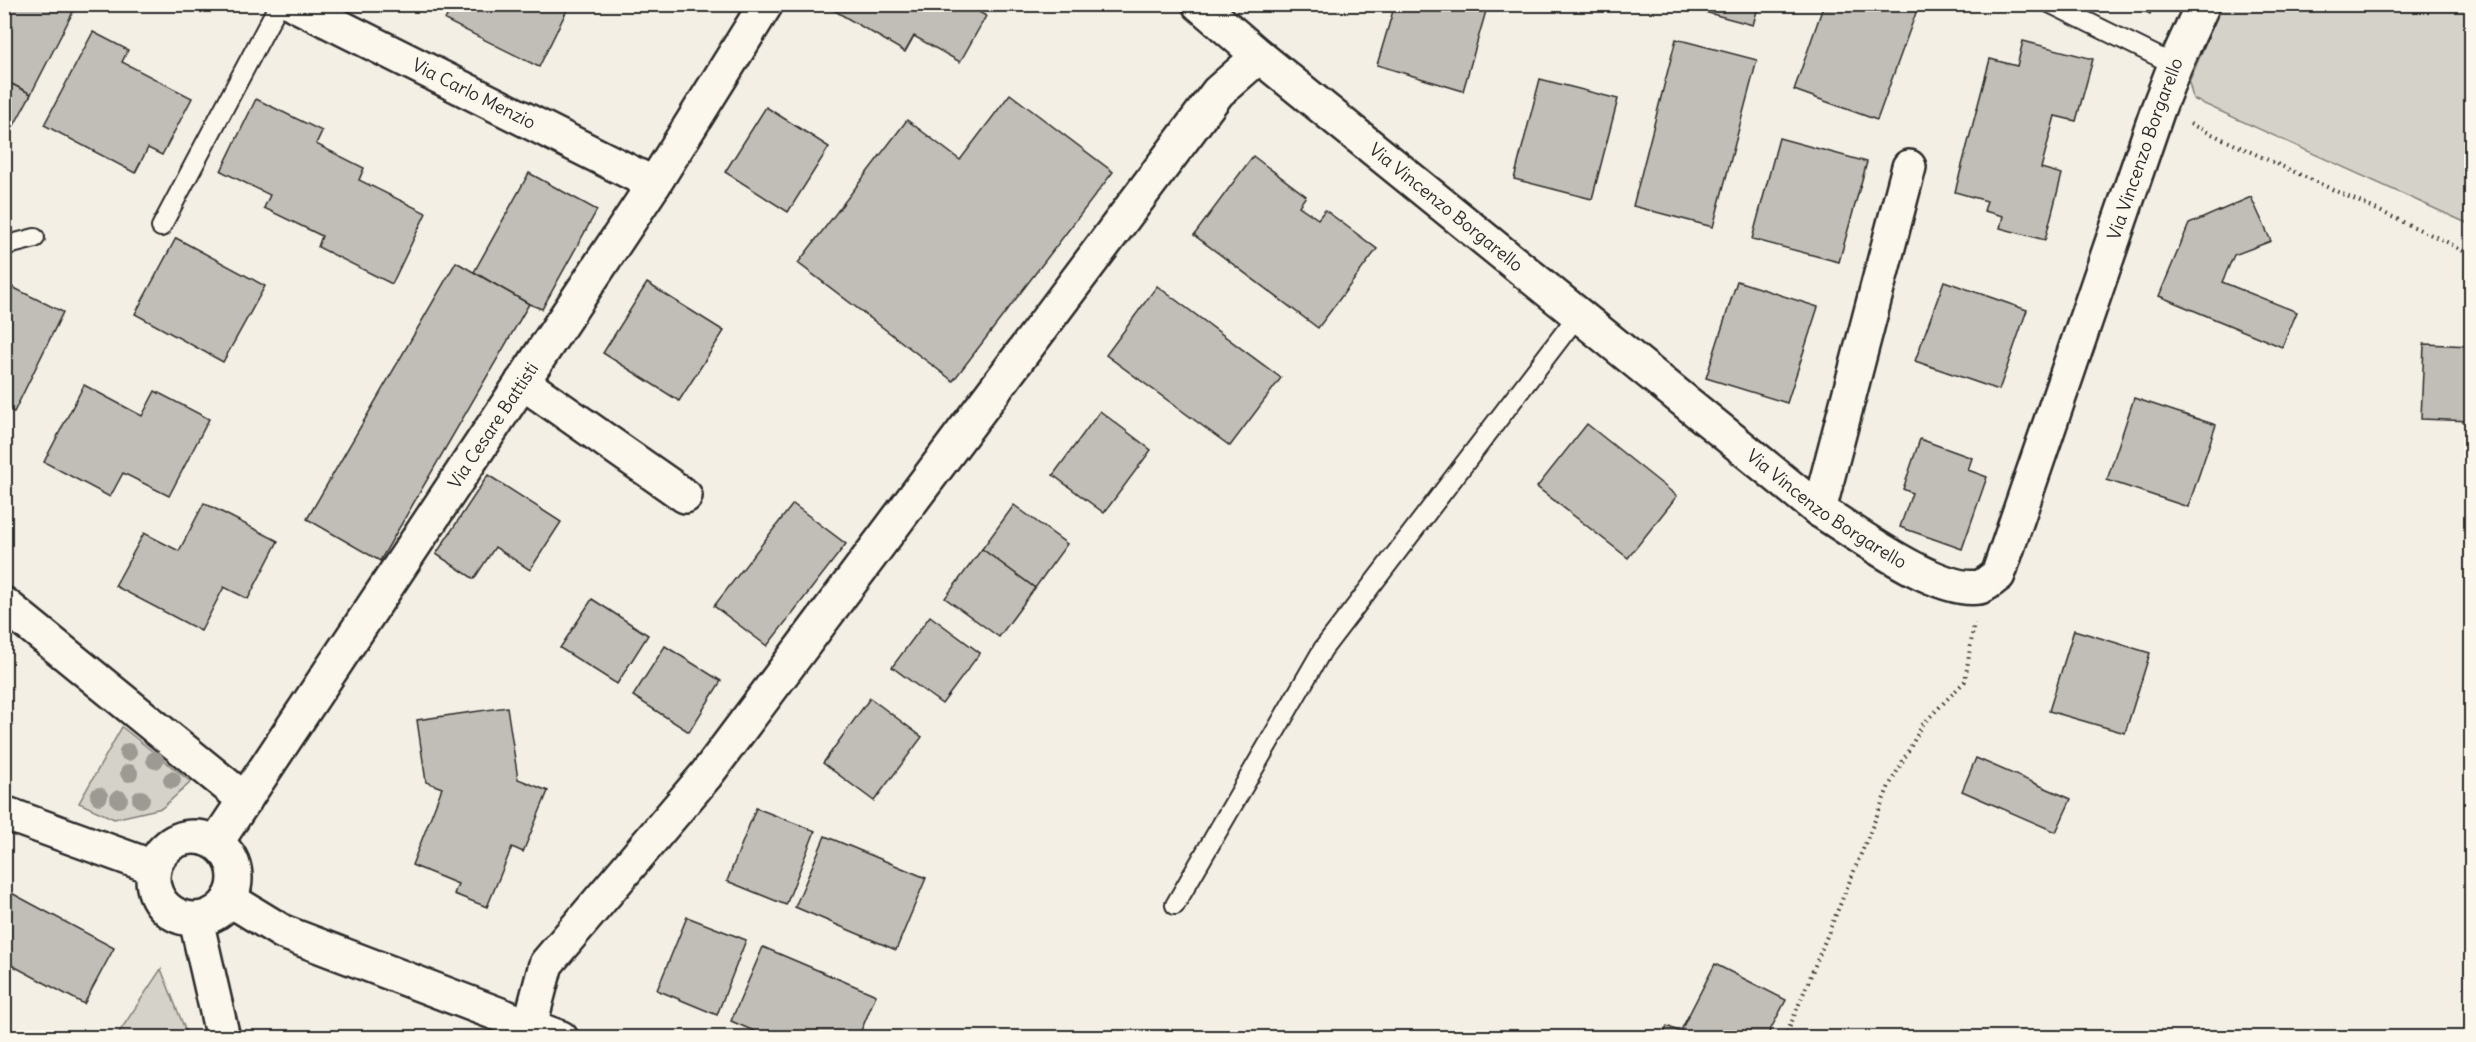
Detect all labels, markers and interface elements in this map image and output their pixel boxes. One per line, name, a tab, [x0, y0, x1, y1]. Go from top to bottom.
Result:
street label: Via Carlo Menzio	[408, 53, 540, 134]
street label: Via Vincenzo Borgarello	[2102, 54, 2188, 243]
street label: Via Vincenzo Borgarello	[1365, 138, 1528, 276]
street label: Via Cesare Battisti	[443, 358, 543, 493]
street label: Via Vincenzo Borgarello	[1742, 444, 1911, 574]

